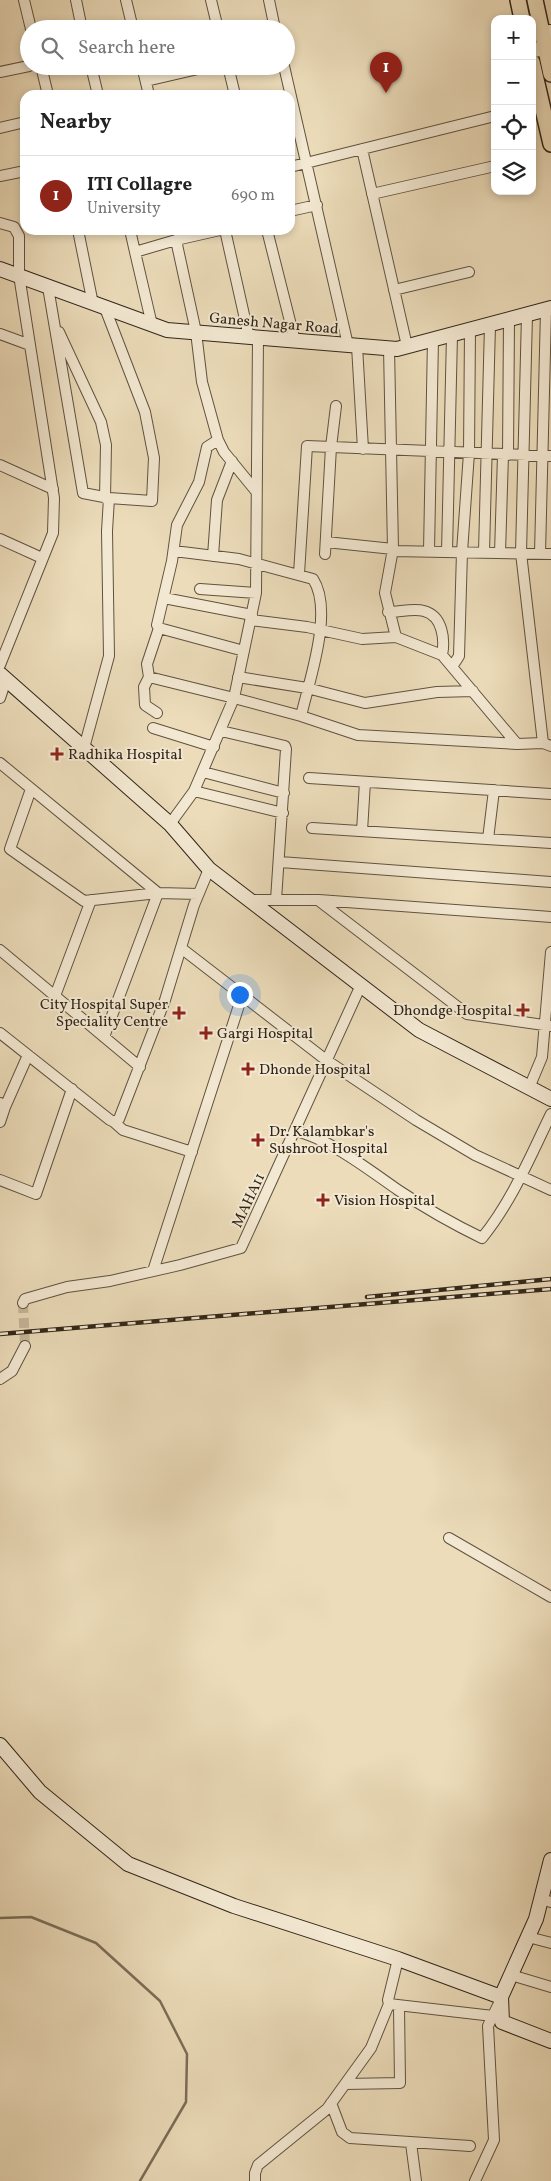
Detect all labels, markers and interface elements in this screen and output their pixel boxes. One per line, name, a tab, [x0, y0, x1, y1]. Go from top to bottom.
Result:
map controls	[491, 15, 536, 195]
button: +	[491, 15, 536, 60]
search box	[20, 20, 295, 75]
icon: search	[38, 34, 66, 62]
text: Search here	[78, 35, 175, 61]
pin: 1	[370, 52, 402, 93]
button: −	[491, 60, 536, 105]
button: locate	[491, 105, 536, 150]
text: Nearby	[40, 108, 111, 137]
button: layers	[491, 150, 536, 195]
text: ITI Collagre	[87, 172, 192, 198]
text: 1	[53, 185, 59, 207]
text: 690 m	[231, 185, 275, 207]
text: University	[87, 198, 161, 220]
street label: Ganesh Nagar Road	[208, 308, 339, 341]
place label: Radhika Hospital	[68, 745, 182, 766]
marker: Radhika Hospital	[50, 747, 64, 761]
your location	[227, 982, 253, 1008]
place label: City Hospital Super Speciality Centre	[40, 995, 168, 1033]
place label: Dhondge Hospital	[393, 1001, 512, 1022]
marker: Dhondge Hospital	[516, 1003, 530, 1017]
marker: City Hospital Super Speciality Centre	[172, 1006, 186, 1020]
place label: Gargi Hospital	[217, 1024, 313, 1045]
marker: Gargi Hospital	[199, 1026, 213, 1040]
place label: Dhonde Hospital	[259, 1060, 370, 1081]
marker: Dhonde Hospital	[241, 1062, 255, 1076]
place label: Dr. Kalambkar's Sushroot Hospital	[269, 1122, 388, 1160]
marker: Dr. Kalambkar's Sushroot Hospital	[251, 1133, 265, 1147]
street label: MAHA11	[228, 1170, 271, 1231]
place label: Vision Hospital	[334, 1191, 435, 1212]
marker: Vision Hospital	[316, 1193, 330, 1207]

